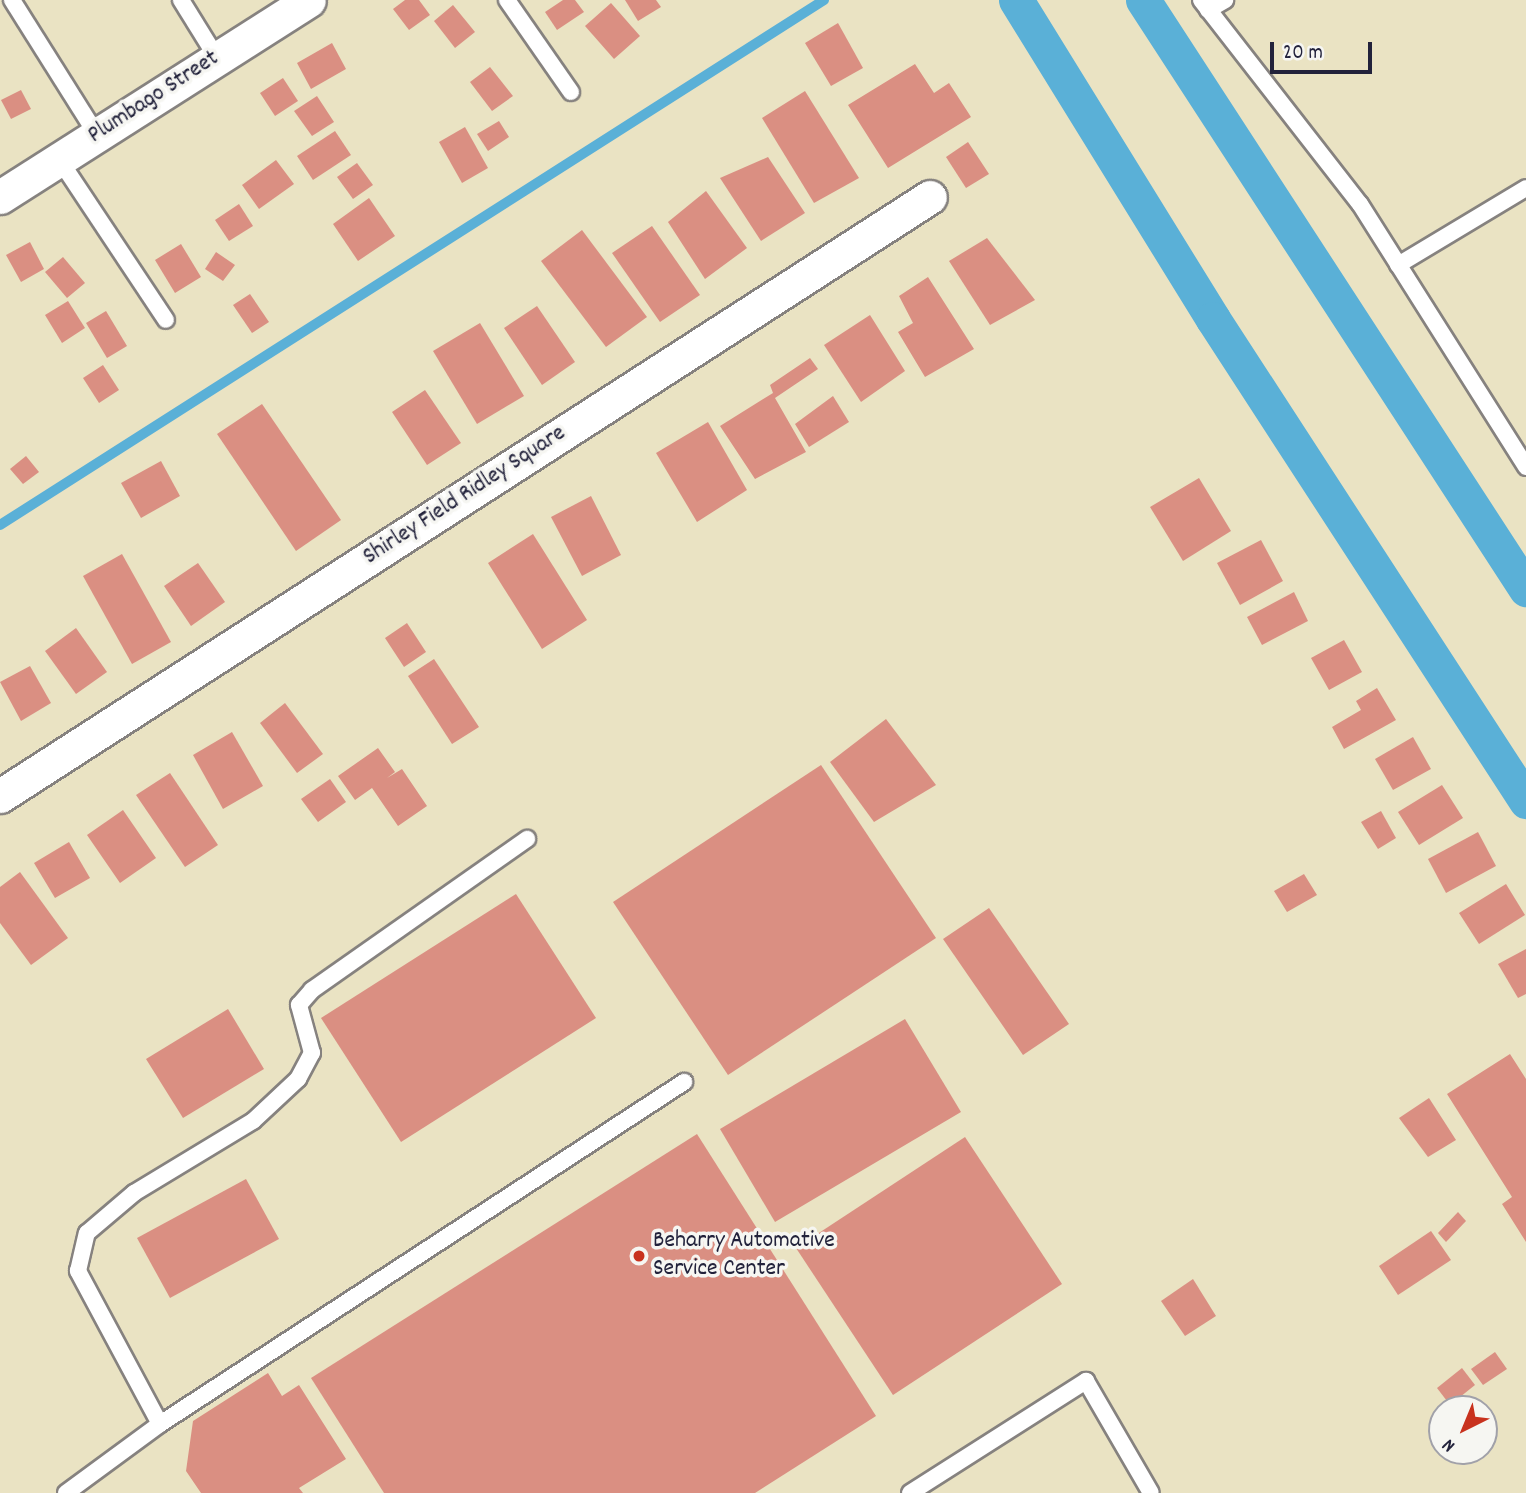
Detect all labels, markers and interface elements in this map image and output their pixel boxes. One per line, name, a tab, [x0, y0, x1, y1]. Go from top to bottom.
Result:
scale bar	[1274, 28, 1376, 72]
text: 20 m	[1283, 39, 1323, 69]
street label: Plumbago Street	[83, 45, 225, 151]
street label: Shirley Field Ridley Square	[358, 420, 572, 572]
place label: Beharry Automative Service Center	[653, 1228, 835, 1284]
marker: Beharry Automative Service Center	[631, 1248, 647, 1264]
north arrow	[1428, 1395, 1498, 1465]
text: N	[1437, 1431, 1462, 1457]

